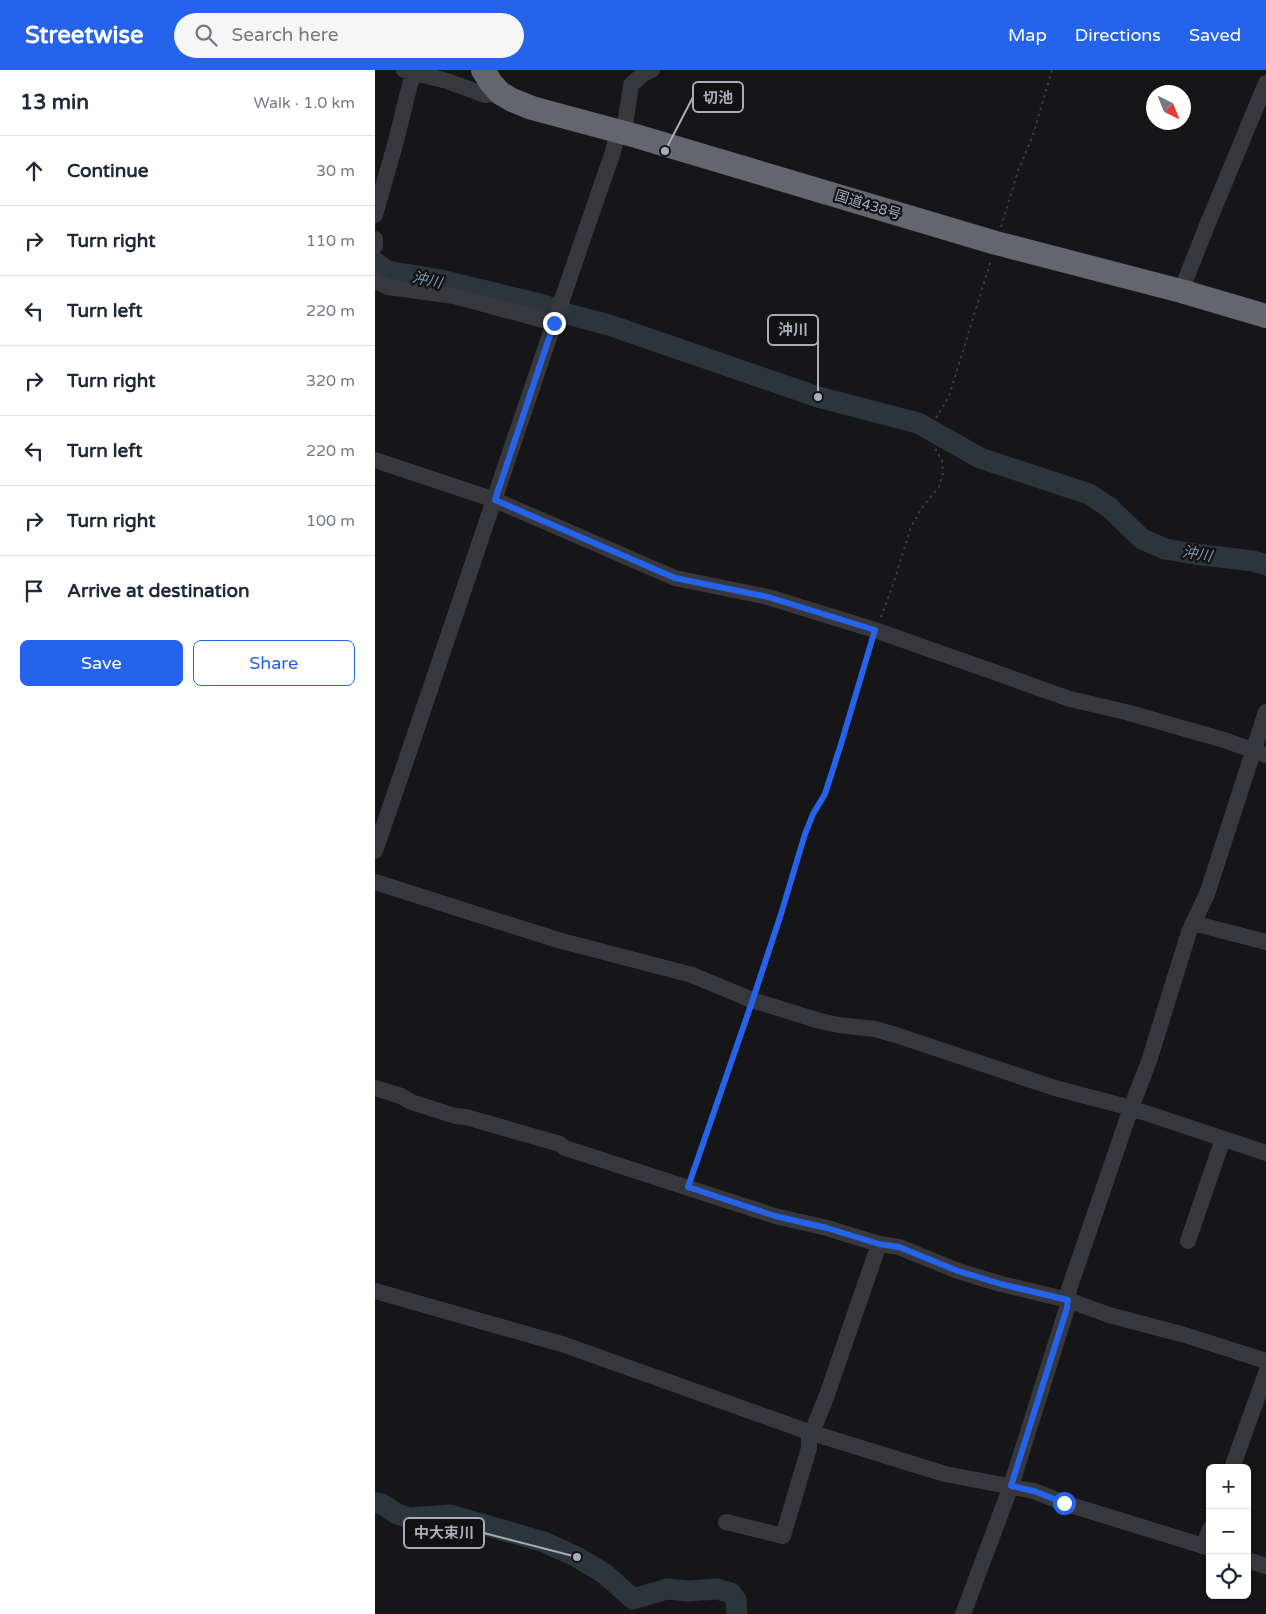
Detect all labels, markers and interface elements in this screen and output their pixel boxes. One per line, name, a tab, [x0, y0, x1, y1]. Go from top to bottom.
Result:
search box	[174, 13, 524, 58]
text: Streetwise	[25, 21, 144, 50]
icon: search	[192, 21, 220, 49]
text: Search here	[232, 24, 338, 46]
text: Map	[1008, 24, 1047, 46]
text: Directions	[1075, 24, 1161, 46]
text: Saved	[1189, 24, 1241, 46]
callout: 切池	[693, 82, 743, 112]
north arrow	[1146, 85, 1191, 130]
text: 切池	[703, 89, 733, 107]
text: 13 min	[20, 90, 89, 115]
text: Walk · 1.0 km	[253, 93, 355, 113]
icon: ahead	[20, 157, 48, 185]
text: Continue	[67, 160, 149, 182]
text: 30 m	[316, 161, 355, 181]
street label: 国道438号	[833, 187, 903, 223]
icon: right	[20, 227, 48, 255]
text: Turn right	[67, 230, 155, 252]
text: 110 m	[306, 231, 355, 251]
water label: 沖川	[410, 268, 445, 292]
icon: left	[20, 297, 48, 325]
text: Turn left	[67, 300, 143, 322]
text: 220 m	[306, 301, 355, 321]
route end	[543, 312, 566, 335]
callout: 沖川	[768, 315, 818, 345]
text: 沖川	[778, 321, 808, 339]
icon: right	[20, 367, 48, 395]
text: Turn right	[67, 370, 155, 392]
text: 320 m	[306, 371, 355, 391]
icon: left	[20, 437, 48, 465]
text: Turn left	[67, 440, 143, 462]
text: 220 m	[306, 441, 355, 461]
icon: right	[20, 507, 48, 535]
text: Turn right	[67, 510, 155, 532]
text: 100 m	[306, 511, 355, 531]
water label: 沖川	[1181, 543, 1215, 566]
icon: arrive	[20, 577, 48, 605]
text: Arrive at destination	[67, 580, 250, 602]
button: Save	[20, 640, 183, 686]
button: Share	[193, 640, 355, 686]
map controls	[1206, 1464, 1251, 1599]
button: +	[1206, 1464, 1251, 1509]
route start	[1053, 1492, 1076, 1515]
button: −	[1206, 1509, 1251, 1554]
callout: 中大束川	[404, 1518, 484, 1548]
text: 中大束川	[414, 1524, 474, 1542]
button: locate	[1206, 1554, 1251, 1599]

